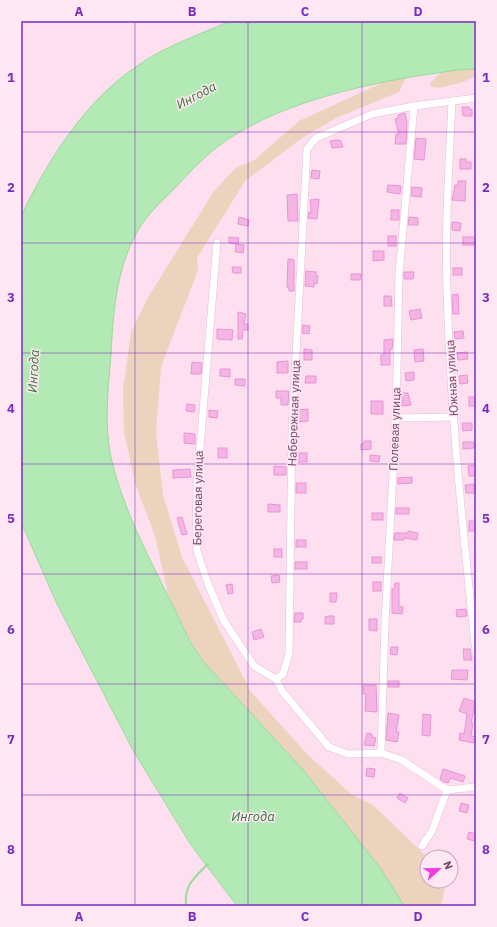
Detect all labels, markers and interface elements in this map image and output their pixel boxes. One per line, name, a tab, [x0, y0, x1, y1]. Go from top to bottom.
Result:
text: A	[75, 3, 84, 20]
text: B	[188, 3, 197, 20]
text: C	[301, 3, 310, 20]
text: D	[413, 3, 423, 20]
text: 1	[7, 69, 15, 86]
text: 1	[482, 69, 490, 86]
water label: Ингода	[173, 78, 219, 113]
text: 2	[7, 179, 15, 196]
text: 2	[482, 179, 490, 196]
text: 3	[7, 289, 15, 306]
text: 3	[482, 289, 490, 306]
street label: Южная улица	[442, 339, 461, 417]
water label: Ингода	[24, 349, 43, 393]
street label: Набережная улица	[284, 359, 303, 467]
street label: Полевая улица	[386, 386, 403, 471]
text: 4	[7, 400, 15, 417]
text: 4	[482, 400, 490, 417]
street label: Береговая улица	[189, 450, 206, 546]
text: 5	[7, 510, 15, 527]
text: 5	[482, 510, 490, 527]
text: 6	[7, 621, 15, 638]
text: 6	[482, 621, 490, 638]
text: 7	[7, 731, 15, 748]
text: 7	[482, 731, 490, 748]
water label: Ингода	[231, 808, 275, 825]
text: 8	[7, 841, 15, 858]
text: 8	[482, 841, 490, 858]
north arrow	[419, 849, 459, 889]
text: N	[440, 859, 456, 872]
text: A	[75, 908, 84, 925]
text: B	[188, 908, 197, 925]
text: C	[301, 908, 310, 925]
text: D	[413, 908, 423, 925]

